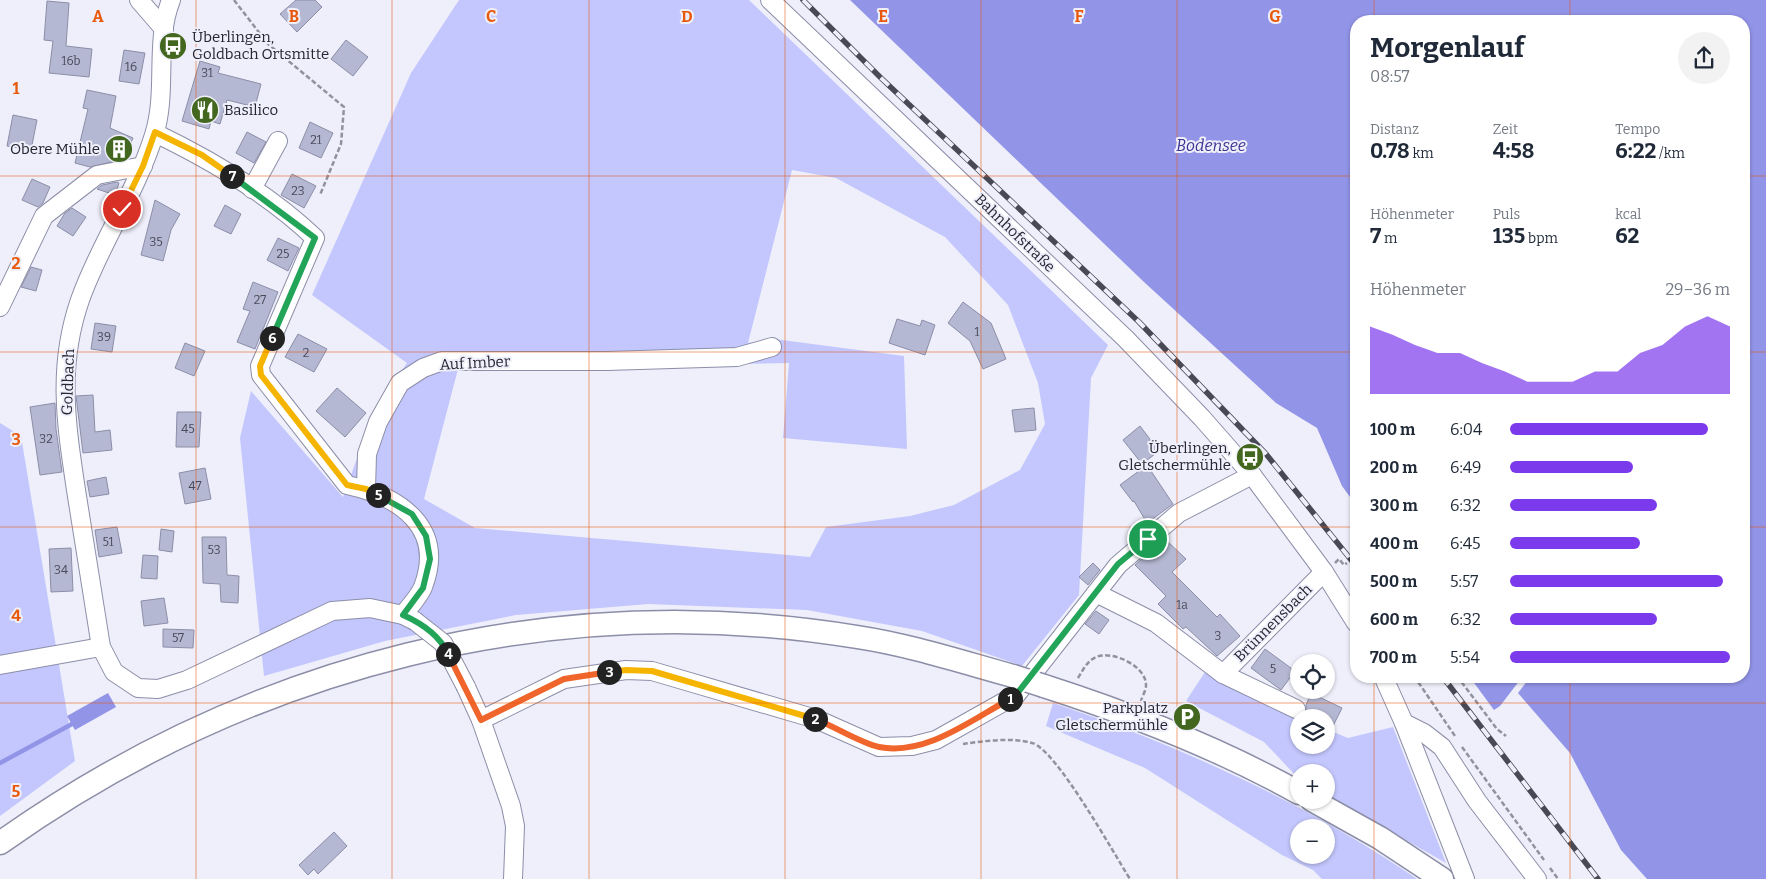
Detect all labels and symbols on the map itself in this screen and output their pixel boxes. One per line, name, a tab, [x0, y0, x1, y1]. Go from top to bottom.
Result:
text: A	[92, 7, 104, 26]
text: B	[289, 7, 299, 26]
text: C	[486, 7, 496, 26]
text: D	[681, 7, 693, 26]
text: E	[878, 7, 888, 26]
text: F	[1075, 7, 1084, 26]
text: G	[1269, 7, 1281, 26]
place label: Überlingen, Goldbach Ortsmitte	[192, 28, 329, 63]
bus stop icon: Überlingen, Goldbach Ortsmitte	[158, 31, 188, 61]
house number: 16b	[62, 54, 80, 68]
house number: 16	[125, 60, 137, 74]
house number: 31	[201, 66, 213, 80]
text: 1	[13, 79, 20, 98]
restaurant icon: Basilico	[190, 95, 220, 125]
place label: Basilico	[224, 101, 278, 119]
house number: 21	[310, 133, 322, 147]
building icon: Obere Mühle	[104, 134, 134, 164]
water label: Bodensee	[1176, 136, 1246, 155]
place label: Obere Mühle	[10, 140, 100, 158]
pin: 7	[220, 164, 244, 188]
house number: 23	[291, 184, 305, 198]
pin	[101, 188, 143, 230]
street label: Bahnhofstraße	[971, 190, 1059, 276]
house number: 35	[149, 235, 163, 249]
house number: 25	[277, 247, 289, 261]
text: 2	[11, 254, 21, 273]
house number: 27	[254, 293, 266, 307]
house number: 1	[975, 325, 980, 339]
pin: 6	[260, 326, 284, 350]
house number: 39	[97, 330, 111, 344]
house number: 2	[303, 346, 309, 360]
street label: Goldbach	[58, 348, 78, 416]
street label: Auf Imber	[439, 352, 511, 374]
house number: 45	[181, 422, 195, 436]
text: 3	[11, 430, 21, 449]
house number: 32	[39, 432, 53, 446]
place label: Überlingen, Gletschermühle	[1118, 439, 1231, 474]
bus stop icon: Überlingen, Gletschermühle	[1235, 442, 1265, 472]
house number: 47	[189, 479, 201, 493]
pin: 5	[366, 482, 390, 508]
pin	[1127, 518, 1169, 560]
house number: 51	[102, 535, 114, 549]
house number: 53	[208, 543, 221, 557]
house number: 34	[54, 563, 68, 577]
street label: Brünnensbach	[1230, 580, 1316, 666]
house number: 1a	[1176, 598, 1188, 612]
text: 4	[11, 606, 21, 625]
house number: 3	[1215, 629, 1222, 643]
house number: 57	[172, 631, 184, 645]
pin: 4	[436, 642, 460, 666]
pin: 3	[596, 660, 622, 684]
house number: 5	[1270, 662, 1276, 676]
pin: 1	[998, 686, 1022, 712]
place label: Parkplatz Gletschermühle	[1055, 699, 1168, 734]
parking icon: Parkplatz Gletschermühle	[1172, 702, 1202, 732]
pin: 2	[802, 706, 828, 732]
text: 5	[12, 782, 21, 801]

